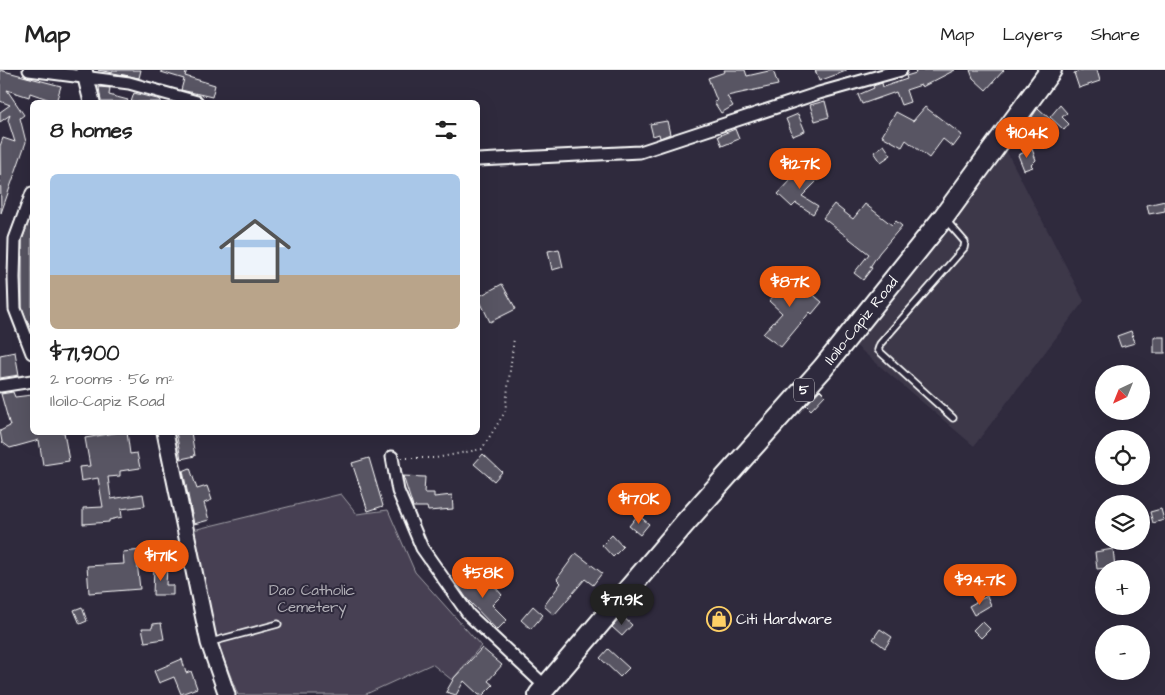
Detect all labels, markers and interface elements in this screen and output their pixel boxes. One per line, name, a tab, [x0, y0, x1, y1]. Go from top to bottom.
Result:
text: Map	[25, 18, 70, 52]
text: Map	[940, 22, 974, 47]
text: Layers	[1002, 22, 1063, 47]
text: Share	[1091, 22, 1140, 47]
text: 8 homes	[50, 116, 132, 145]
icon: filters	[432, 116, 460, 144]
pin: $104K	[992, 116, 1062, 159]
text: $104K	[1006, 122, 1048, 144]
pin: $127K	[765, 148, 835, 190]
text: $127K	[780, 153, 820, 175]
icon: home	[210, 206, 300, 296]
pin: $87K	[760, 266, 820, 308]
text: $87K	[771, 271, 809, 293]
street label: Iloilo-Capiz Road	[819, 272, 903, 369]
text: $71,900	[50, 339, 119, 368]
north arrow	[1095, 365, 1150, 420]
map controls	[1095, 365, 1150, 680]
text: 2 rooms · 56 m²	[50, 368, 174, 390]
road number: 5	[794, 378, 814, 402]
text: Iloilo-Capiz Road	[50, 390, 165, 412]
button: locate	[1095, 430, 1150, 485]
pin: $170K	[604, 482, 674, 525]
text: $170K	[619, 488, 659, 510]
button: layers	[1095, 495, 1150, 550]
pin: $171K	[126, 540, 196, 582]
text: $171K	[145, 545, 177, 567]
pin: $58K	[453, 556, 513, 599]
button: +	[1095, 560, 1150, 615]
text: $58K	[463, 562, 503, 584]
pin: $94.7K	[939, 564, 1021, 606]
text: $94.7K	[955, 569, 1005, 591]
park label: Dao Catholic Cemetery	[269, 580, 356, 619]
pin: $71.9K	[581, 584, 663, 626]
text: $71.9K	[601, 589, 643, 611]
shop icon: Citi Hardware	[706, 606, 732, 632]
place label: Citi Hardware	[736, 609, 832, 630]
button: −	[1095, 625, 1150, 680]

